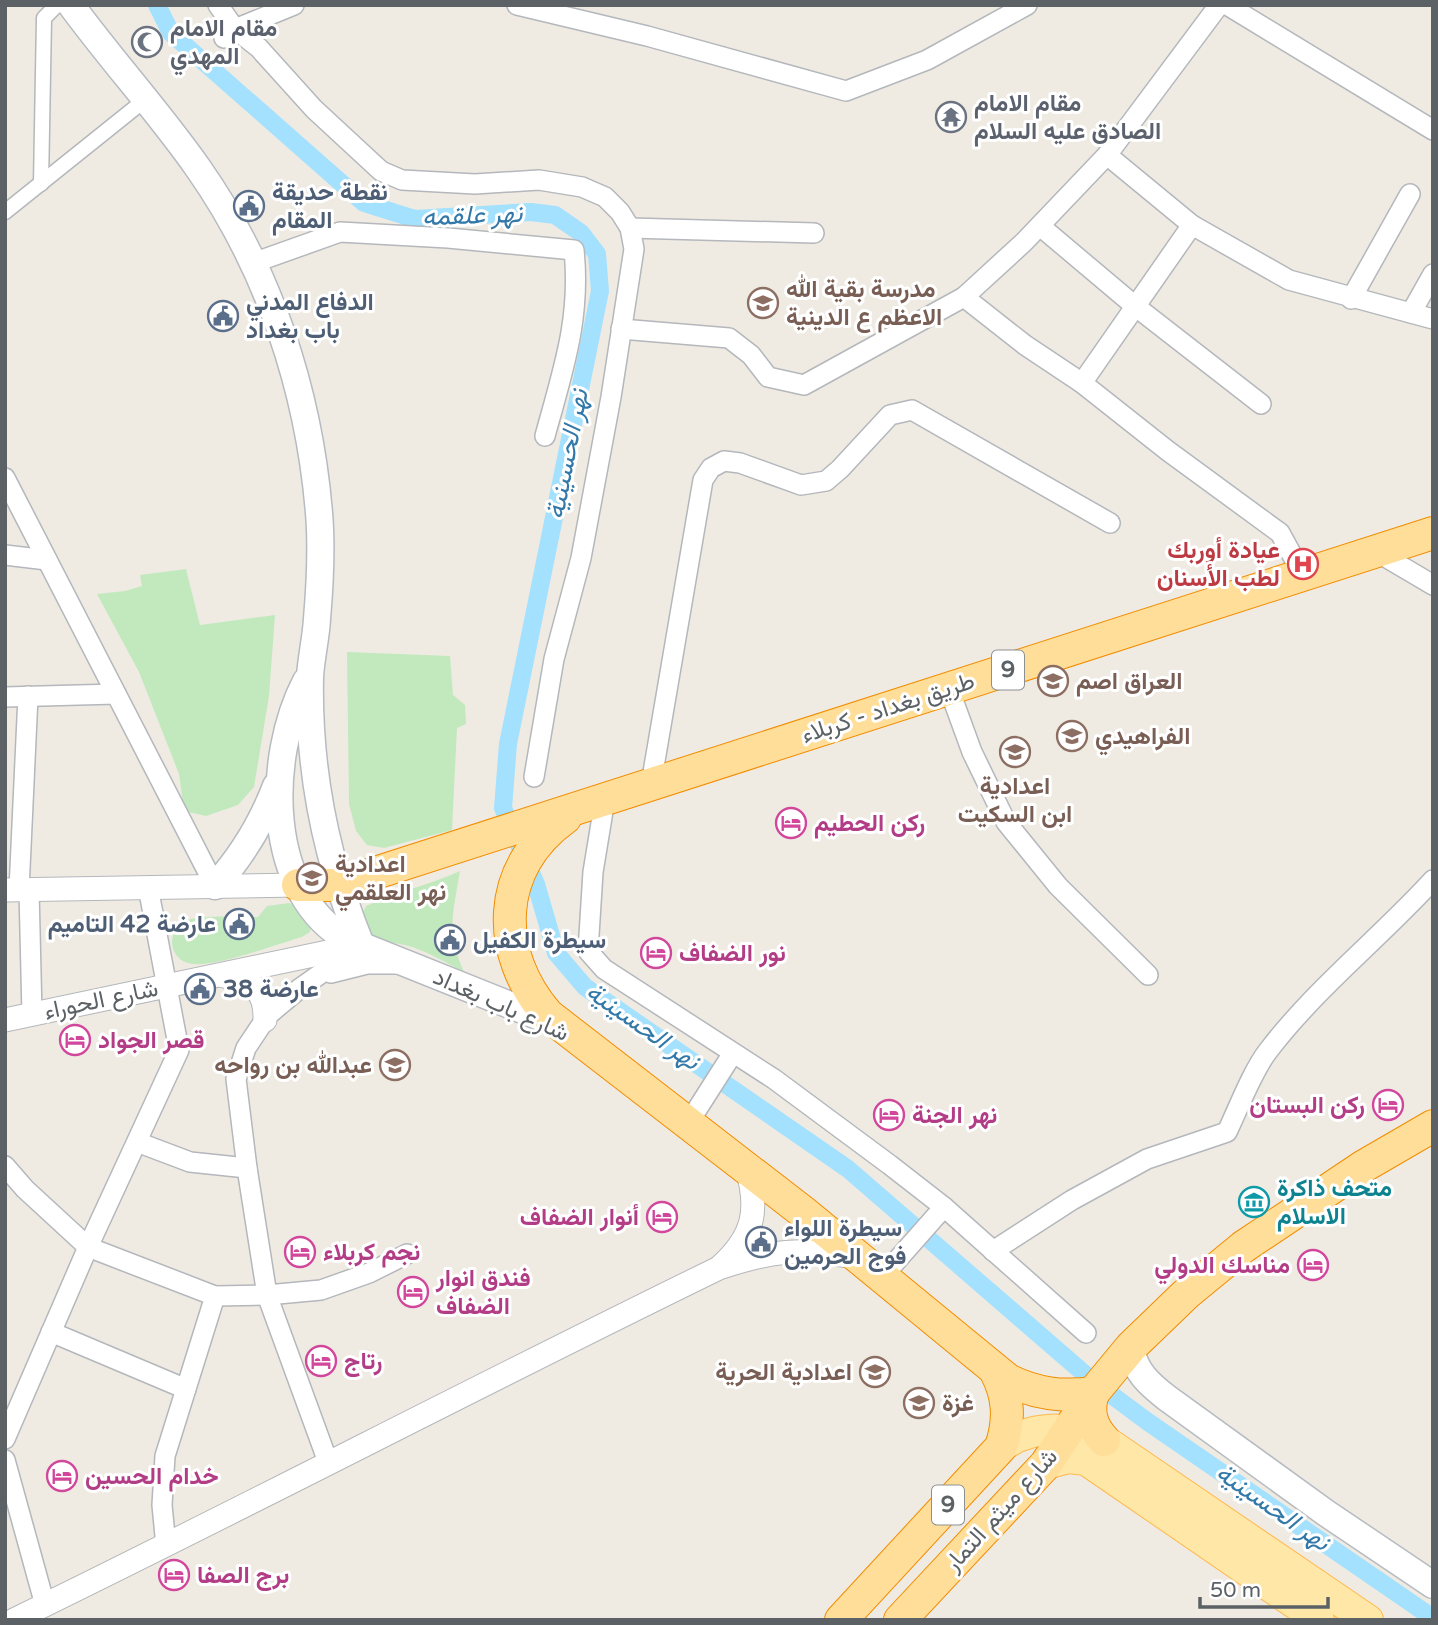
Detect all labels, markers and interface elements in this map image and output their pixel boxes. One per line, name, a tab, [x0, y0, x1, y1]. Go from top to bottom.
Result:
place label: مقام الامام المهدي	[170, 14, 277, 76]
mosque icon: مقام الامام المهدي	[130, 25, 164, 59]
place label: مقام الامام الصادق عليه السلام	[974, 89, 1161, 147]
temple icon: مقام الامام الصادق عليه السلام	[934, 100, 968, 134]
place label: نقطة حديقة المقام	[272, 178, 388, 236]
public building icon: نقطة حديقة المقام	[232, 189, 266, 223]
water label: نهر علقمه	[421, 198, 524, 232]
place label: مدرسة بقية الله الاعظم ع الدينية	[786, 274, 942, 333]
school or university icon: مدرسة بقية الله الاعظم ع الدينية	[746, 286, 780, 320]
place label: الدفاع المدني باب بغداد	[246, 288, 374, 345]
public building icon: الدفاع المدني باب بغداد	[206, 299, 240, 333]
water label: نهر الحسينية	[539, 385, 595, 521]
place label: عيادة أوربك لطب الأسنان	[1157, 536, 1280, 593]
hospital icon: عيادة أوربك لطب الأسنان	[1286, 547, 1320, 581]
road number: 9	[992, 650, 1024, 690]
school or university icon: العراق اصم	[1036, 664, 1070, 698]
street label: طريق بغداد - كربلاء	[798, 666, 978, 750]
place label: العراق اصم	[1076, 667, 1183, 697]
school or university icon: الفراهيدي	[1055, 719, 1089, 753]
place label: الفراهيدي	[1095, 722, 1190, 756]
school or university icon: اعدادية ابن السكيت	[998, 735, 1032, 769]
place label: اعدادية ابن السكيت	[958, 772, 1072, 829]
hotel icon: ركن الحطيم	[774, 806, 808, 840]
place label: ركن الحطيم	[814, 809, 925, 839]
place label: اعدادية نهر العلقمي	[335, 850, 446, 912]
school or university icon: اعدادية نهر العلقمي	[295, 861, 329, 895]
public building icon: عارضة 42 التاميم	[222, 907, 256, 941]
place label: عارضة 42 التاميم	[48, 910, 216, 940]
public building icon: سيطرة الكفيل	[433, 923, 467, 957]
place label: سيطرة الكفيل	[473, 926, 606, 955]
hotel icon: نور الضفاف	[639, 936, 673, 970]
place label: نور الضفاف	[679, 939, 786, 968]
street label: شارع باب بغداد	[428, 962, 573, 1049]
public building icon: عارضة 38	[183, 972, 217, 1006]
street label: شارع الحوراء	[41, 974, 161, 1027]
place label: عارضة 38	[223, 975, 319, 1004]
water label: نهر الحسينية	[580, 976, 707, 1077]
hotel icon: قصر الجواد	[58, 1023, 92, 1057]
place label: قصر الجواد	[98, 1026, 204, 1055]
school or university icon: عبدالله بن رواحه	[378, 1048, 412, 1082]
place label: عبدالله بن رواحه	[214, 1050, 372, 1080]
hotel icon: ركن البستان	[1371, 1088, 1405, 1122]
place label: ركن البستان	[1249, 1091, 1365, 1120]
hotel icon: نهر الجنة	[872, 1098, 906, 1132]
place label: نهر الجنة	[912, 1101, 997, 1130]
place label: متحف ذاكرة الاسلام	[1277, 1174, 1392, 1232]
museum icon: متحف ذاكرة الاسلام	[1237, 1185, 1271, 1219]
hotel icon: أنوار الضفاف	[645, 1200, 679, 1234]
place label: أنوار الضفاف	[520, 1203, 639, 1232]
place label: سيطرة اللواء فوج الحرمين	[784, 1214, 906, 1272]
public building icon: سيطرة اللواء فوج الحرمين	[744, 1225, 778, 1259]
hotel icon: نجم كربلاء	[283, 1235, 317, 1269]
place label: نجم كربلاء	[323, 1238, 420, 1268]
hotel icon: مناسك الدولي	[1296, 1248, 1330, 1282]
place label: مناسك الدولي	[1154, 1251, 1290, 1285]
place label: فندق انوار الضفاف	[435, 1264, 531, 1321]
hotel icon: فندق انوار الضفاف	[396, 1275, 430, 1309]
hotel icon: رتاج	[304, 1344, 338, 1378]
place label: رتاج	[344, 1347, 382, 1377]
school or university icon: اعدادية الحرية	[858, 1355, 892, 1389]
place label: اعدادية الحرية	[715, 1358, 852, 1387]
school or university icon: غزة	[902, 1386, 936, 1420]
place label: غزة	[942, 1389, 974, 1418]
street label: شارع ميثم التمار	[938, 1443, 1065, 1579]
water label: نهر الحسينية	[1210, 1457, 1337, 1558]
hotel icon: خدام الحسين	[45, 1459, 79, 1493]
place label: خدام الحسين	[85, 1462, 219, 1492]
road number: 9	[932, 1486, 964, 1524]
hotel icon: برج الصفا	[157, 1558, 191, 1592]
place label: برج الصفا	[197, 1561, 289, 1591]
scale bar	[1200, 1566, 1328, 1610]
text: 50 m	[1210, 1578, 1261, 1603]

